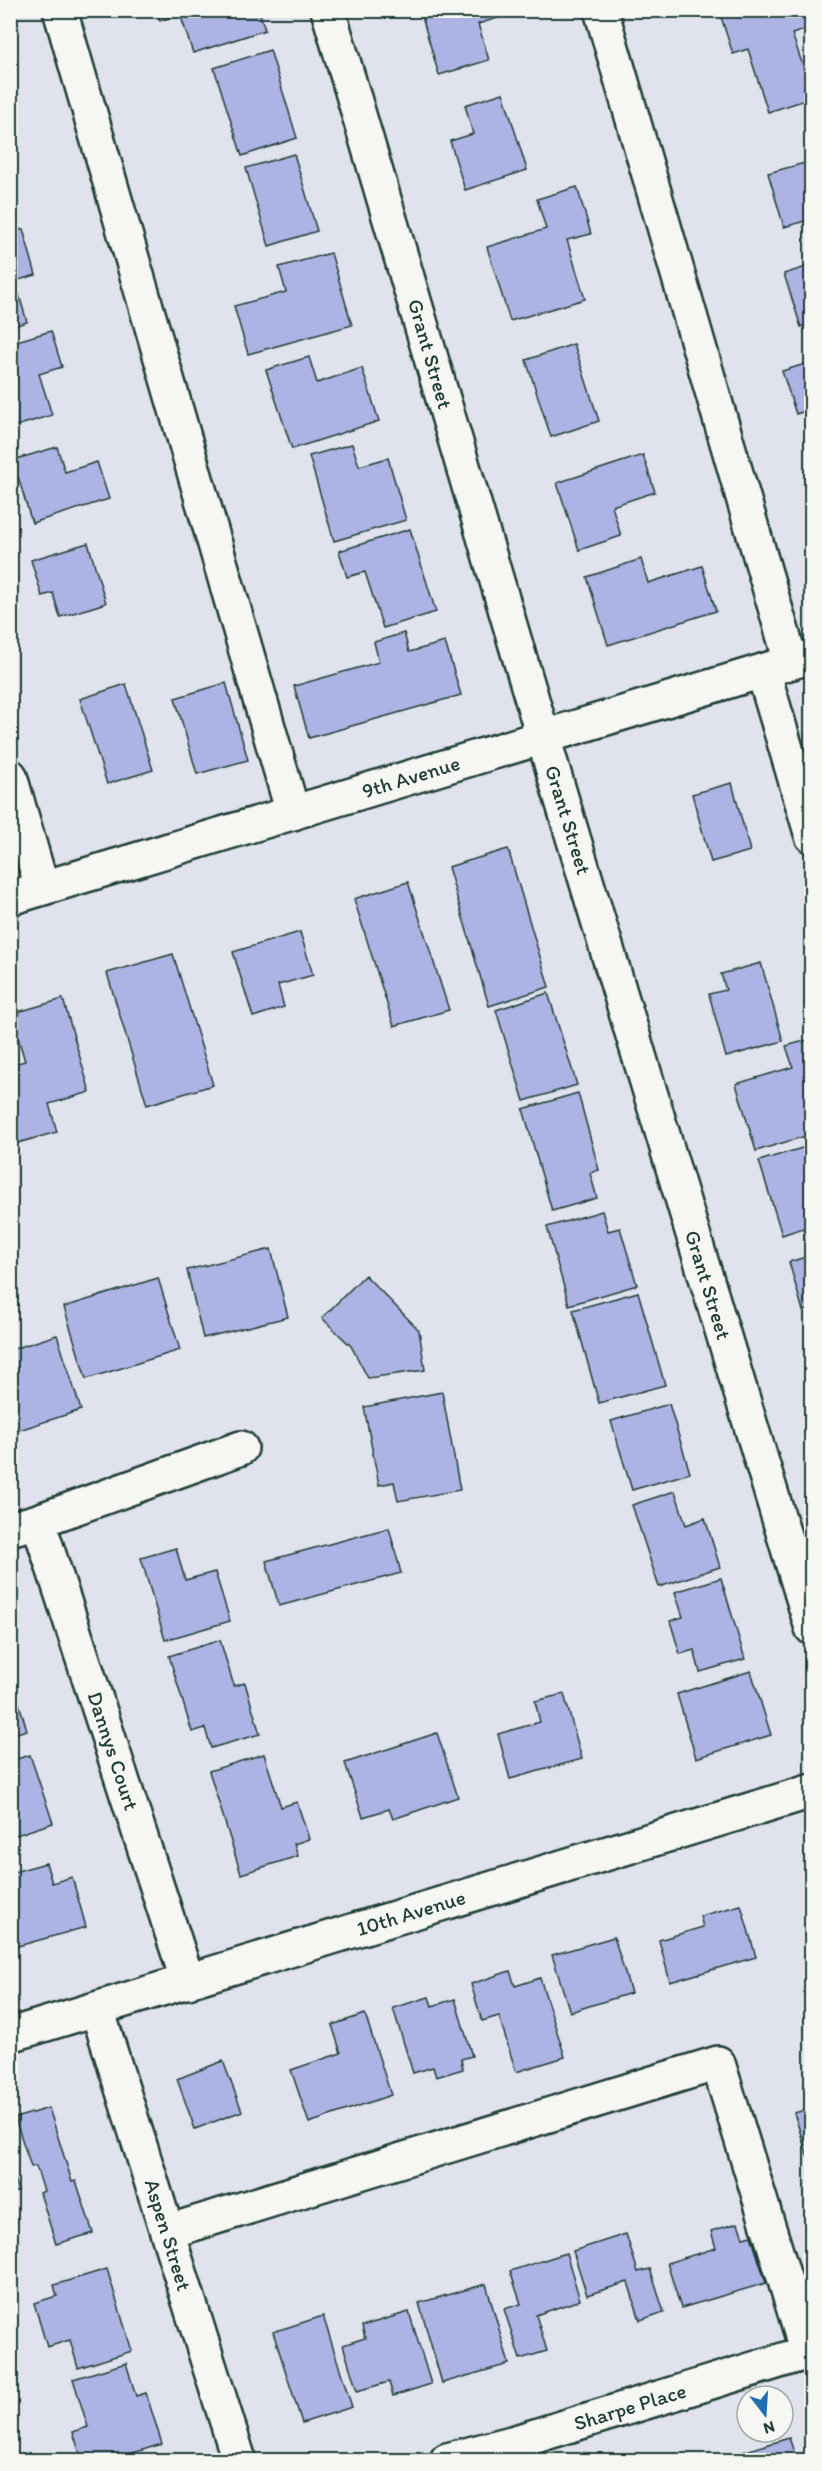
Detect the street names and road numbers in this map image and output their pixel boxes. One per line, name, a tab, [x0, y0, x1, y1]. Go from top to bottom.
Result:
street label: Grant Street	[403, 296, 458, 412]
street label: 9th Avenue	[359, 750, 463, 803]
street label: Grant Street	[540, 762, 597, 878]
street label: Grant Street	[680, 1227, 737, 1343]
street label: Dannys Court	[83, 1688, 144, 1814]
street label: 10th Avenue	[353, 1884, 468, 1941]
street label: Aspen Street	[140, 2176, 197, 2294]
street label: Sharpe Place	[571, 2378, 689, 2435]

